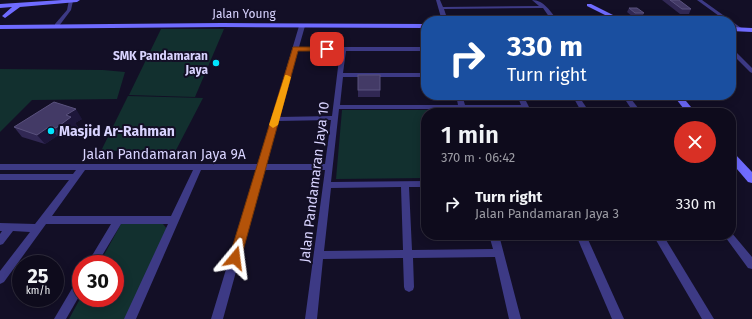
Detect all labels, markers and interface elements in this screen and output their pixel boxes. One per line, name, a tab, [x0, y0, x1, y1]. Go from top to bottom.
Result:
street label: Jalan Young	[212, 7, 276, 21]
text: 330 m	[507, 30, 583, 63]
pin	[310, 32, 344, 66]
icon: right	[441, 32, 493, 84]
icon: arrive	[316, 38, 338, 60]
place label: SMK Pandamaran Jaya	[113, 49, 208, 77]
marker: SMK Pandamaran Jaya	[211, 58, 221, 68]
text: Turn right	[507, 64, 587, 86]
street label: Jalan Pandamaran Jaya 10	[296, 100, 333, 264]
text: 1 min	[441, 121, 499, 149]
button: close	[674, 121, 716, 163]
place label: Masjid Ar-Rahman	[59, 123, 175, 140]
marker: Masjid Ar-Rahman	[46, 126, 56, 136]
street label: Jalan Pandamaran Jaya 9A	[82, 146, 246, 163]
text: 370 m · 06:42	[441, 150, 515, 165]
text: Turn right	[475, 188, 542, 206]
icon: right	[441, 193, 463, 215]
text: 330 m	[676, 195, 716, 213]
text: Jalan Pandamaran Jaya 3	[475, 206, 619, 221]
position arrow	[214, 237, 256, 279]
speed limit sign: 30	[72, 255, 124, 307]
text: 25	[27, 264, 49, 288]
text: km/h	[26, 285, 50, 297]

